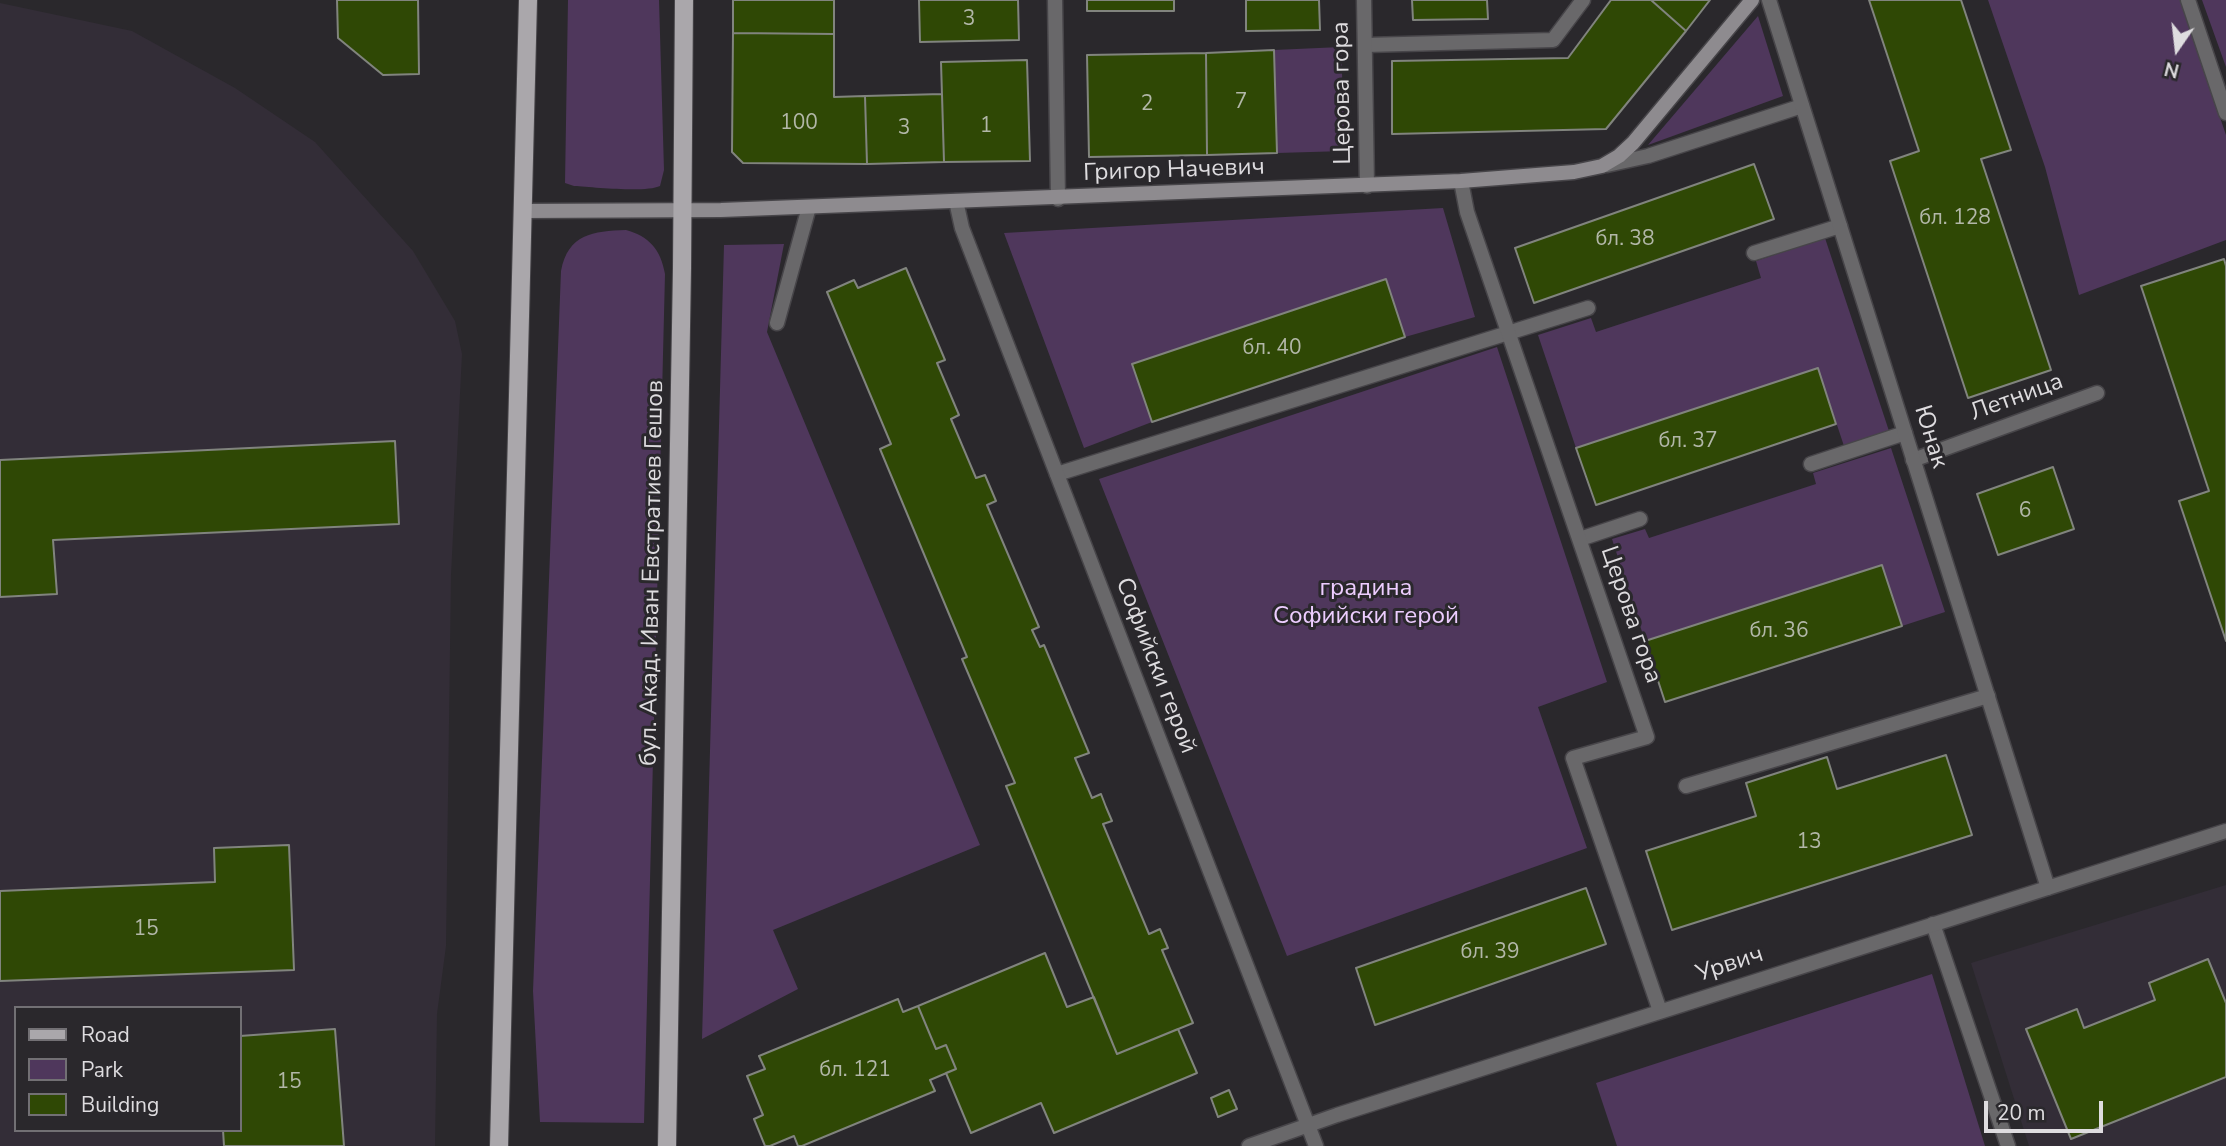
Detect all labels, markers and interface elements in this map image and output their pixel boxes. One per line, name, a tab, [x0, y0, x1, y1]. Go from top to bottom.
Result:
house number: 3	[963, 7, 975, 33]
north arrow	[2142, 14, 2212, 84]
street label: Церова гора	[1327, 21, 1359, 165]
text: N	[2162, 55, 2182, 84]
house number: 7	[1235, 90, 1247, 116]
house number: 2	[1141, 92, 1153, 118]
house number: 100	[780, 111, 818, 137]
house number: 1	[980, 114, 992, 140]
house number: 3	[898, 116, 910, 142]
street label: Григор Начевич	[1083, 153, 1265, 189]
house number: бл. 128	[1919, 206, 1991, 232]
house number: бл. 38	[1595, 227, 1655, 253]
house number: бл. 40	[1242, 336, 1302, 362]
street label: Летница	[1967, 368, 2067, 428]
street label: бул. Акад. Иван Евстратиев Гешов	[635, 380, 671, 766]
street label: Юнак	[1907, 402, 1953, 472]
house number: бл. 37	[1658, 429, 1718, 455]
house number: 6	[2019, 499, 2031, 525]
street label: Церова гора	[1593, 543, 1667, 687]
street label: Софийски герой	[1108, 574, 1202, 758]
park label: градина Софийски герой	[1273, 575, 1459, 631]
house number: бл. 36	[1749, 619, 1809, 645]
house number: 13	[1796, 830, 1822, 856]
house number: 15	[133, 917, 159, 943]
house number: бл. 39	[1460, 940, 1520, 966]
street label: Урвич	[1693, 941, 1767, 989]
legend	[14, 1006, 242, 1132]
text: Road	[81, 1021, 130, 1049]
text: Park	[81, 1056, 123, 1084]
house number: бл. 121	[819, 1058, 891, 1084]
house number: 15	[276, 1070, 302, 1096]
scale bar	[1988, 1086, 2107, 1130]
text: Building	[81, 1091, 159, 1119]
text: 20 m	[1997, 1099, 2046, 1127]

